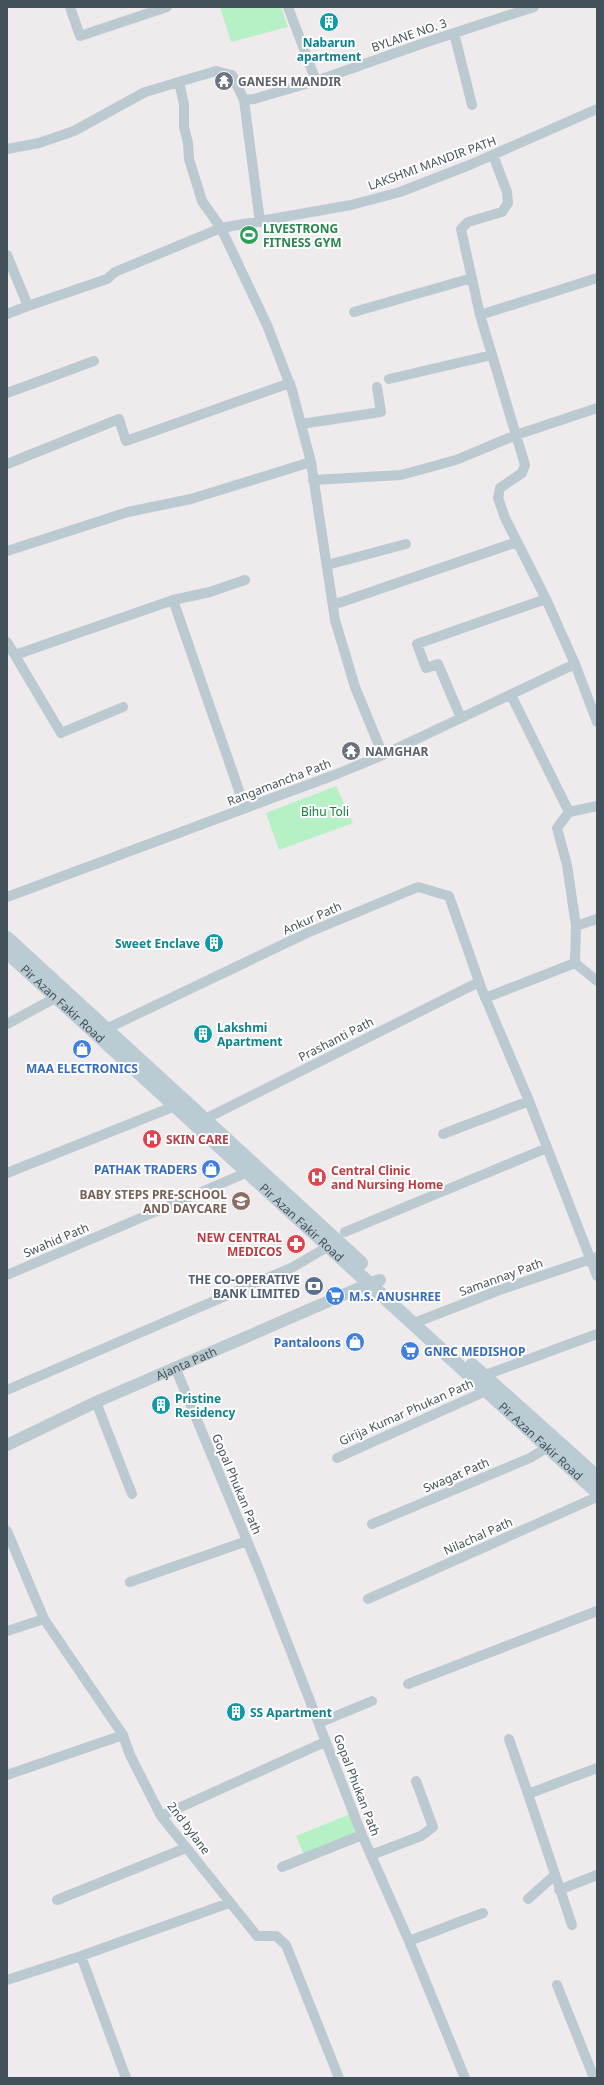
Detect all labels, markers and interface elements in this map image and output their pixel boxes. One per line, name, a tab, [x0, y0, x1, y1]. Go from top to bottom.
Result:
building icon: Nabarun apartment	[318, 11, 340, 33]
street label: BYLANE NO. 3	[369, 14, 449, 56]
place label: Nabarun apartment	[297, 34, 361, 65]
temple icon: GANESH MANDIR	[213, 70, 235, 92]
place label: GANESH MANDIR	[238, 73, 341, 90]
street label: LAKSHMI MANDIR PATH	[366, 132, 498, 194]
place label: LIVESTRONG FITNESS GYM	[263, 220, 342, 251]
sports icon: LIVESTRONG FITNESS GYM	[238, 224, 260, 246]
temple icon: NAMGHAR	[340, 740, 362, 762]
place label: NAMGHAR	[365, 743, 429, 760]
street label: Rangamancha Path	[225, 754, 333, 810]
park label: Bihu Toli	[301, 803, 349, 820]
street label: Ankur Path	[280, 897, 344, 939]
building icon: Sweet Enclave	[203, 932, 225, 954]
place label: Sweet Enclave	[115, 935, 200, 952]
street label: Pir Azan Fakir Road	[17, 960, 109, 1046]
street label: Prashanti Path	[295, 1013, 377, 1065]
place label: Lakshmi Apartment	[217, 1019, 283, 1050]
building icon: Lakshmi Apartment	[192, 1023, 214, 1045]
shop icon: MAA ELECTRONICS	[71, 1038, 93, 1060]
place label: MAA ELECTRONICS	[26, 1060, 138, 1077]
hospital icon: SKIN CARE	[141, 1128, 163, 1150]
place label: SKIN CARE	[166, 1131, 229, 1148]
shop icon: PATHAK TRADERS	[200, 1158, 222, 1180]
place label: PATHAK TRADERS	[94, 1161, 197, 1178]
place label: Central Clinic and Nursing Home	[331, 1162, 443, 1193]
hospital icon: Central Clinic and Nursing Home	[306, 1166, 328, 1188]
street label: Pir Azan Fakir Road	[256, 1179, 348, 1265]
place label: BABY STEPS PRE-SCHOOL AND DAYCARE	[80, 1186, 227, 1217]
school or university icon: BABY STEPS PRE-SCHOOL AND DAYCARE	[230, 1190, 252, 1212]
street label: Swahid Path	[21, 1219, 91, 1261]
place label: NEW CENTRAL MEDICOS	[197, 1229, 282, 1260]
pharmacy icon: NEW CENTRAL MEDICOS	[285, 1233, 307, 1255]
street label: Samannay Path	[457, 1254, 545, 1300]
place label: THE CO-OPERATIVE BANK LIMITED	[188, 1271, 300, 1302]
bank icon: THE CO-OPERATIVE BANK LIMITED	[303, 1275, 325, 1297]
supermarket icon: M.S. ANUSHREE	[324, 1285, 346, 1307]
place label: M.S. ANUSHREE	[349, 1288, 441, 1305]
shop icon: Pantaloons	[344, 1331, 366, 1353]
place label: Pantaloons	[274, 1334, 341, 1351]
supermarket icon: GNRC MEDISHOP	[399, 1340, 421, 1362]
street label: Ajanta Path	[153, 1342, 219, 1384]
place label: GNRC MEDISHOP	[424, 1343, 525, 1360]
street label: Girija Kumar Phukan Path	[336, 1375, 476, 1449]
place label: Pristine Residency	[175, 1390, 235, 1421]
building icon: Pristine Residency	[150, 1394, 172, 1416]
street label: Pir Azan Fakir Road	[495, 1398, 587, 1484]
street label: Gopal Phukan Path	[208, 1431, 266, 1537]
street label: Swagat Path	[420, 1453, 492, 1497]
street label: Nilachal Path	[441, 1513, 515, 1559]
building icon: SS Apartment	[225, 1701, 247, 1723]
place label: SS Apartment	[250, 1704, 332, 1721]
street label: Gopal Phukan Path	[330, 1732, 384, 1838]
street label: 2nd bylane	[164, 1798, 215, 1858]

